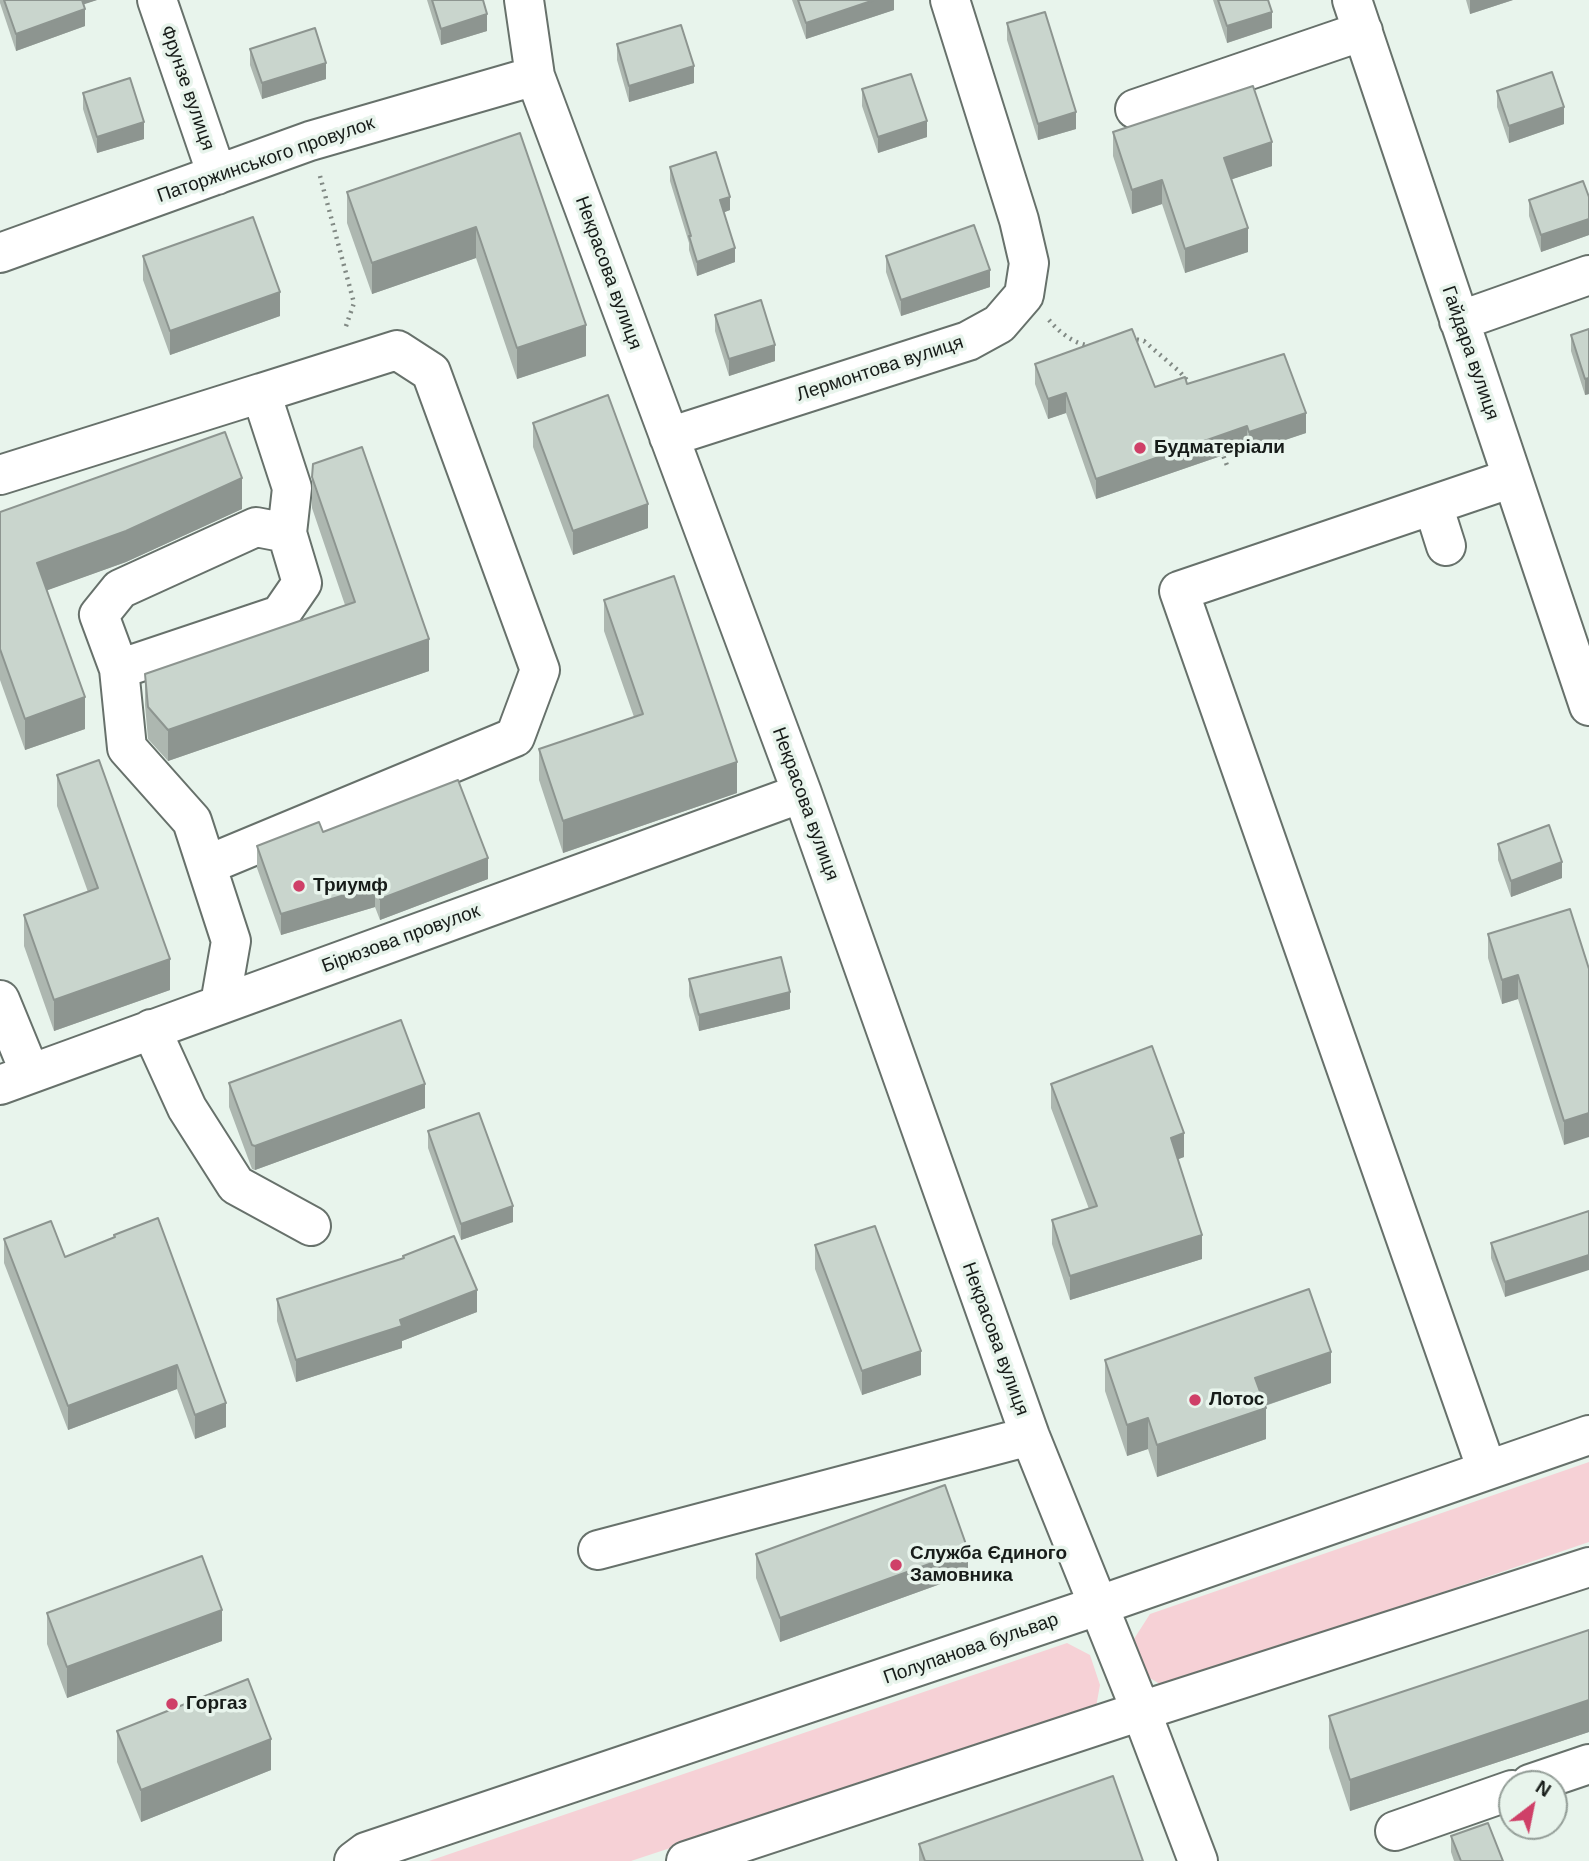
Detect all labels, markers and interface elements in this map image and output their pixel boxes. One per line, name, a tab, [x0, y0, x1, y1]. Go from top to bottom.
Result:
street label: Фрунзе вулиця	[155, 22, 219, 154]
street label: Паторжинського провулок	[154, 112, 378, 208]
street label: Некрасова вулиця	[570, 193, 646, 353]
street label: Гайдара вулиця	[1436, 283, 1504, 423]
street label: Лермонтова вулиця	[794, 331, 966, 407]
place label: Будматеріали	[1154, 437, 1285, 459]
marker: Будматеріали	[1132, 440, 1148, 456]
street label: Некрасова вулиця	[767, 724, 843, 884]
place label: Триумф	[313, 875, 388, 897]
marker: Триумф	[291, 878, 307, 894]
street label: Бірюзова провулок	[319, 900, 483, 978]
street label: Некрасова вулиця	[957, 1259, 1033, 1419]
place label: Лотос	[1209, 1389, 1264, 1411]
marker: Лотос	[1187, 1392, 1203, 1408]
place label: Служба Єдиного Замовника	[910, 1543, 1067, 1587]
marker: Служба Єдиного Замовника	[888, 1557, 904, 1573]
street label: Полупанова бульвар	[880, 1608, 1062, 1690]
place label: Горгаз	[186, 1693, 247, 1715]
marker: Горгаз	[164, 1696, 180, 1712]
north arrow	[1498, 1770, 1568, 1840]
text: N	[1532, 1776, 1555, 1801]

